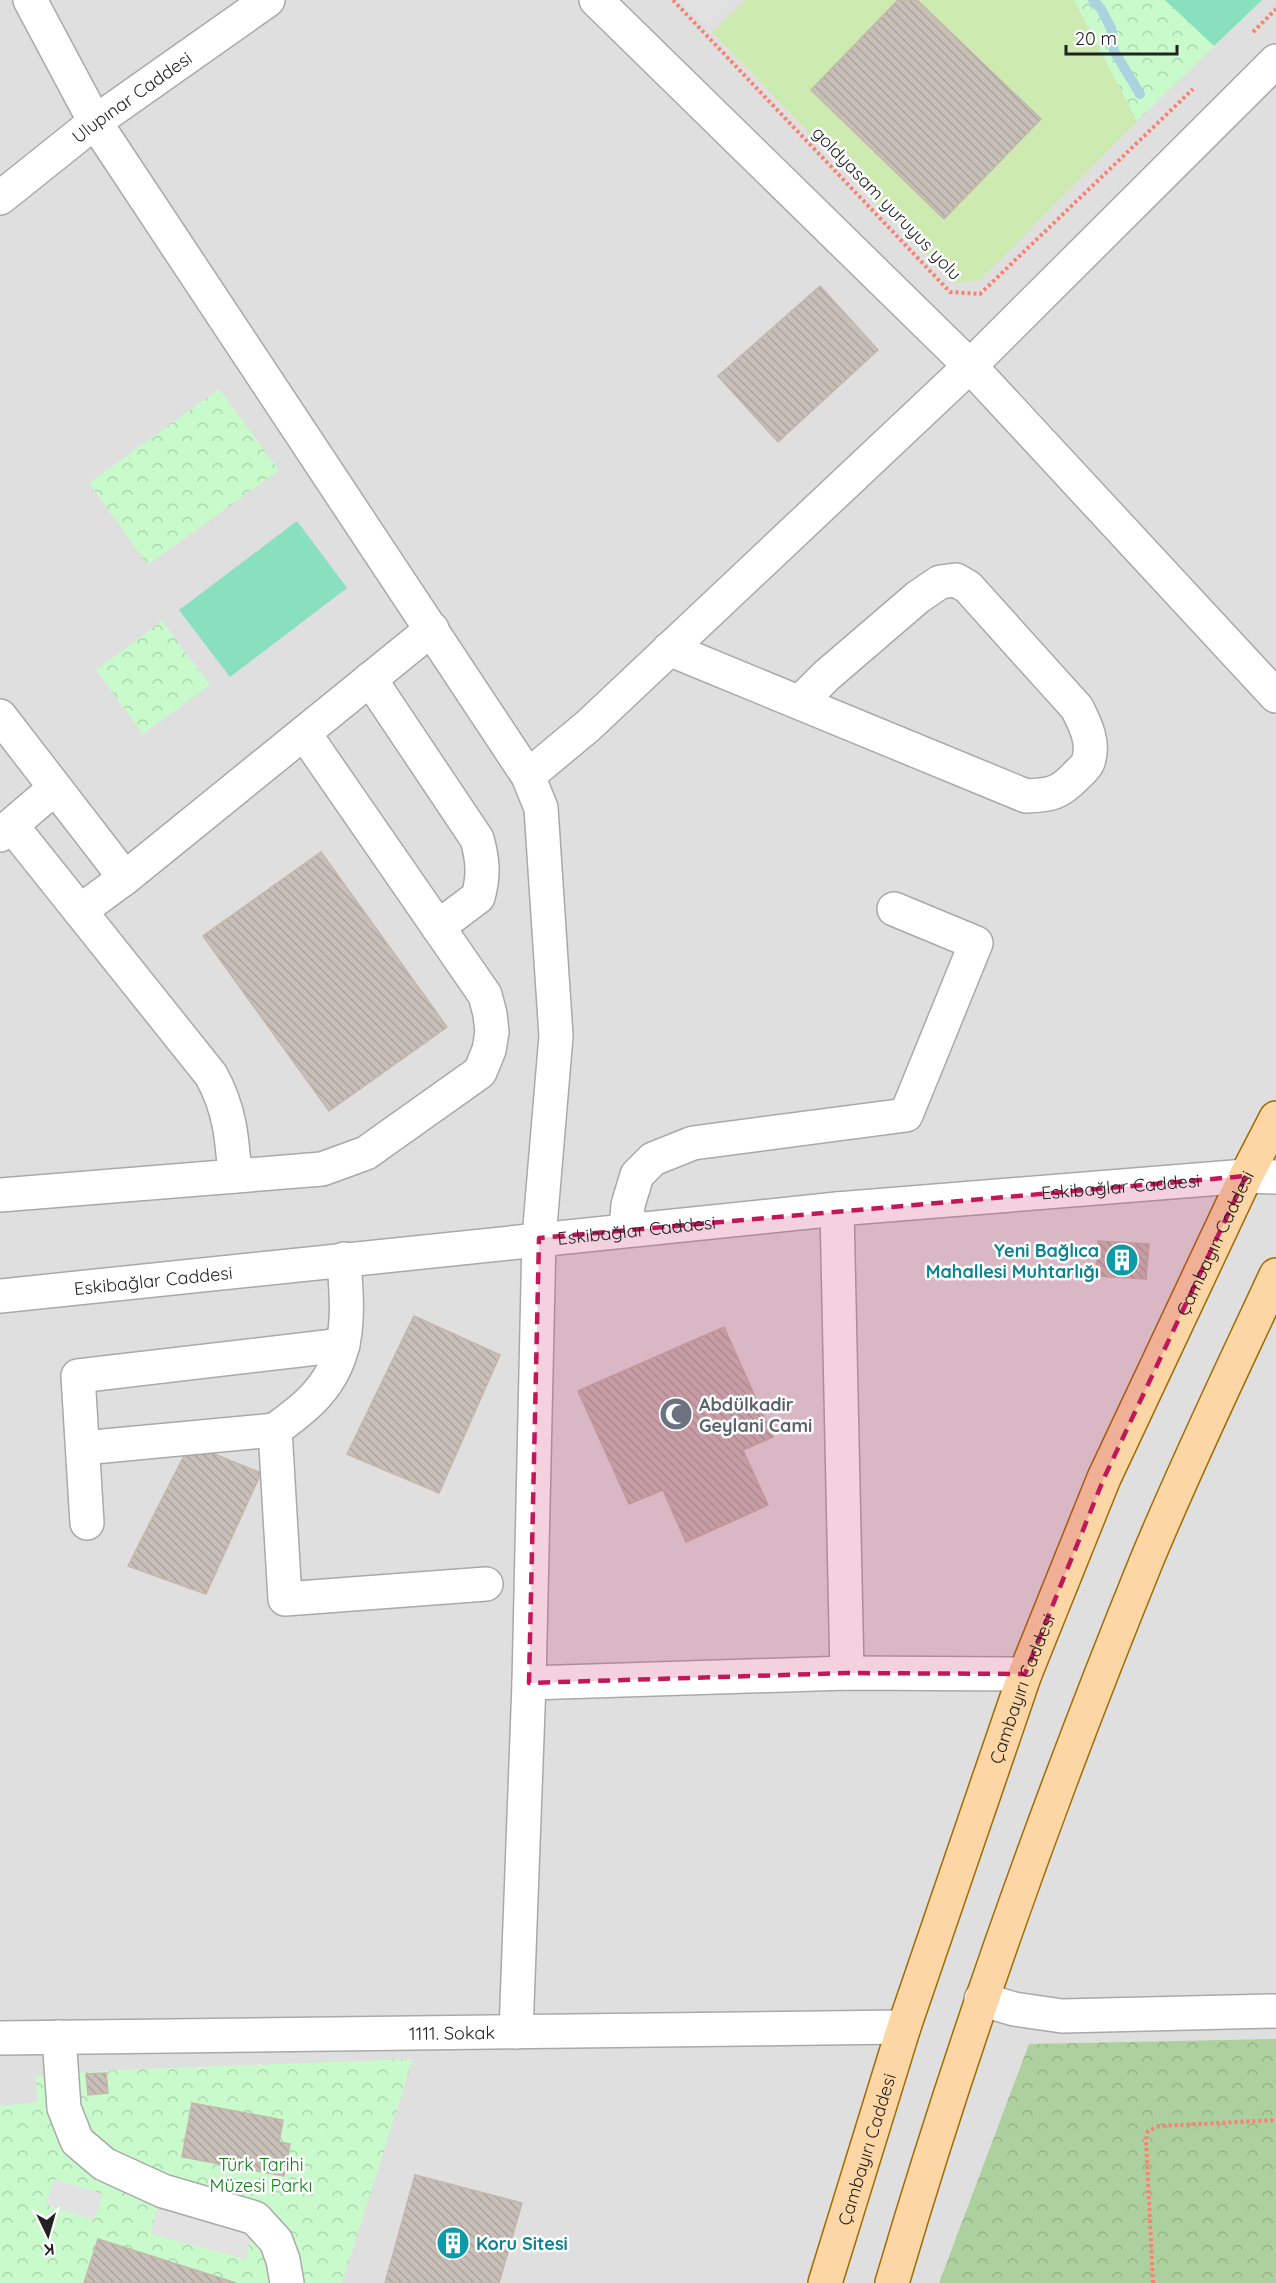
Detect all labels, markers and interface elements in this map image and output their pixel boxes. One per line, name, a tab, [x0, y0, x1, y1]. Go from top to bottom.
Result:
scale bar	[1066, 18, 1177, 56]
text: 20 m	[1075, 27, 1117, 50]
street label: Ulupınar Caddesi	[67, 46, 196, 148]
street label: goldyasam yuruyus yolu	[807, 121, 967, 285]
street label: Çambayırı Caddesi	[1170, 1166, 1258, 1319]
street label: Eskibağlar Caddesi	[1040, 1168, 1201, 1204]
street label: Eskibağlar Caddesi	[556, 1210, 717, 1250]
place label: Yeni Bağlıca Mahallesi Muhtarlığı	[926, 1239, 1099, 1283]
building icon: Yeni Bağlıca Mahallesi Muhtarlığı	[1104, 1242, 1140, 1278]
street label: Eskibağlar Caddesi	[73, 1260, 234, 1300]
place label: Abdülkadir Geylani Cami	[699, 1393, 812, 1437]
mosque icon: Abdülkadir Geylani Cami	[658, 1396, 694, 1432]
street label: Çambayırı Caddesi	[984, 1611, 1060, 1767]
street label: 1111. Sokak	[409, 2020, 495, 2045]
street label: Çambayırı Caddesi	[832, 2070, 901, 2228]
park label: Türk Tarihi Müzesi Parkı	[210, 2153, 312, 2197]
north arrow	[18, 2205, 78, 2265]
building icon: Koru Sitesi	[435, 2225, 471, 2261]
place label: Koru Sitesi	[476, 2232, 568, 2255]
text: K	[43, 2240, 55, 2260]

